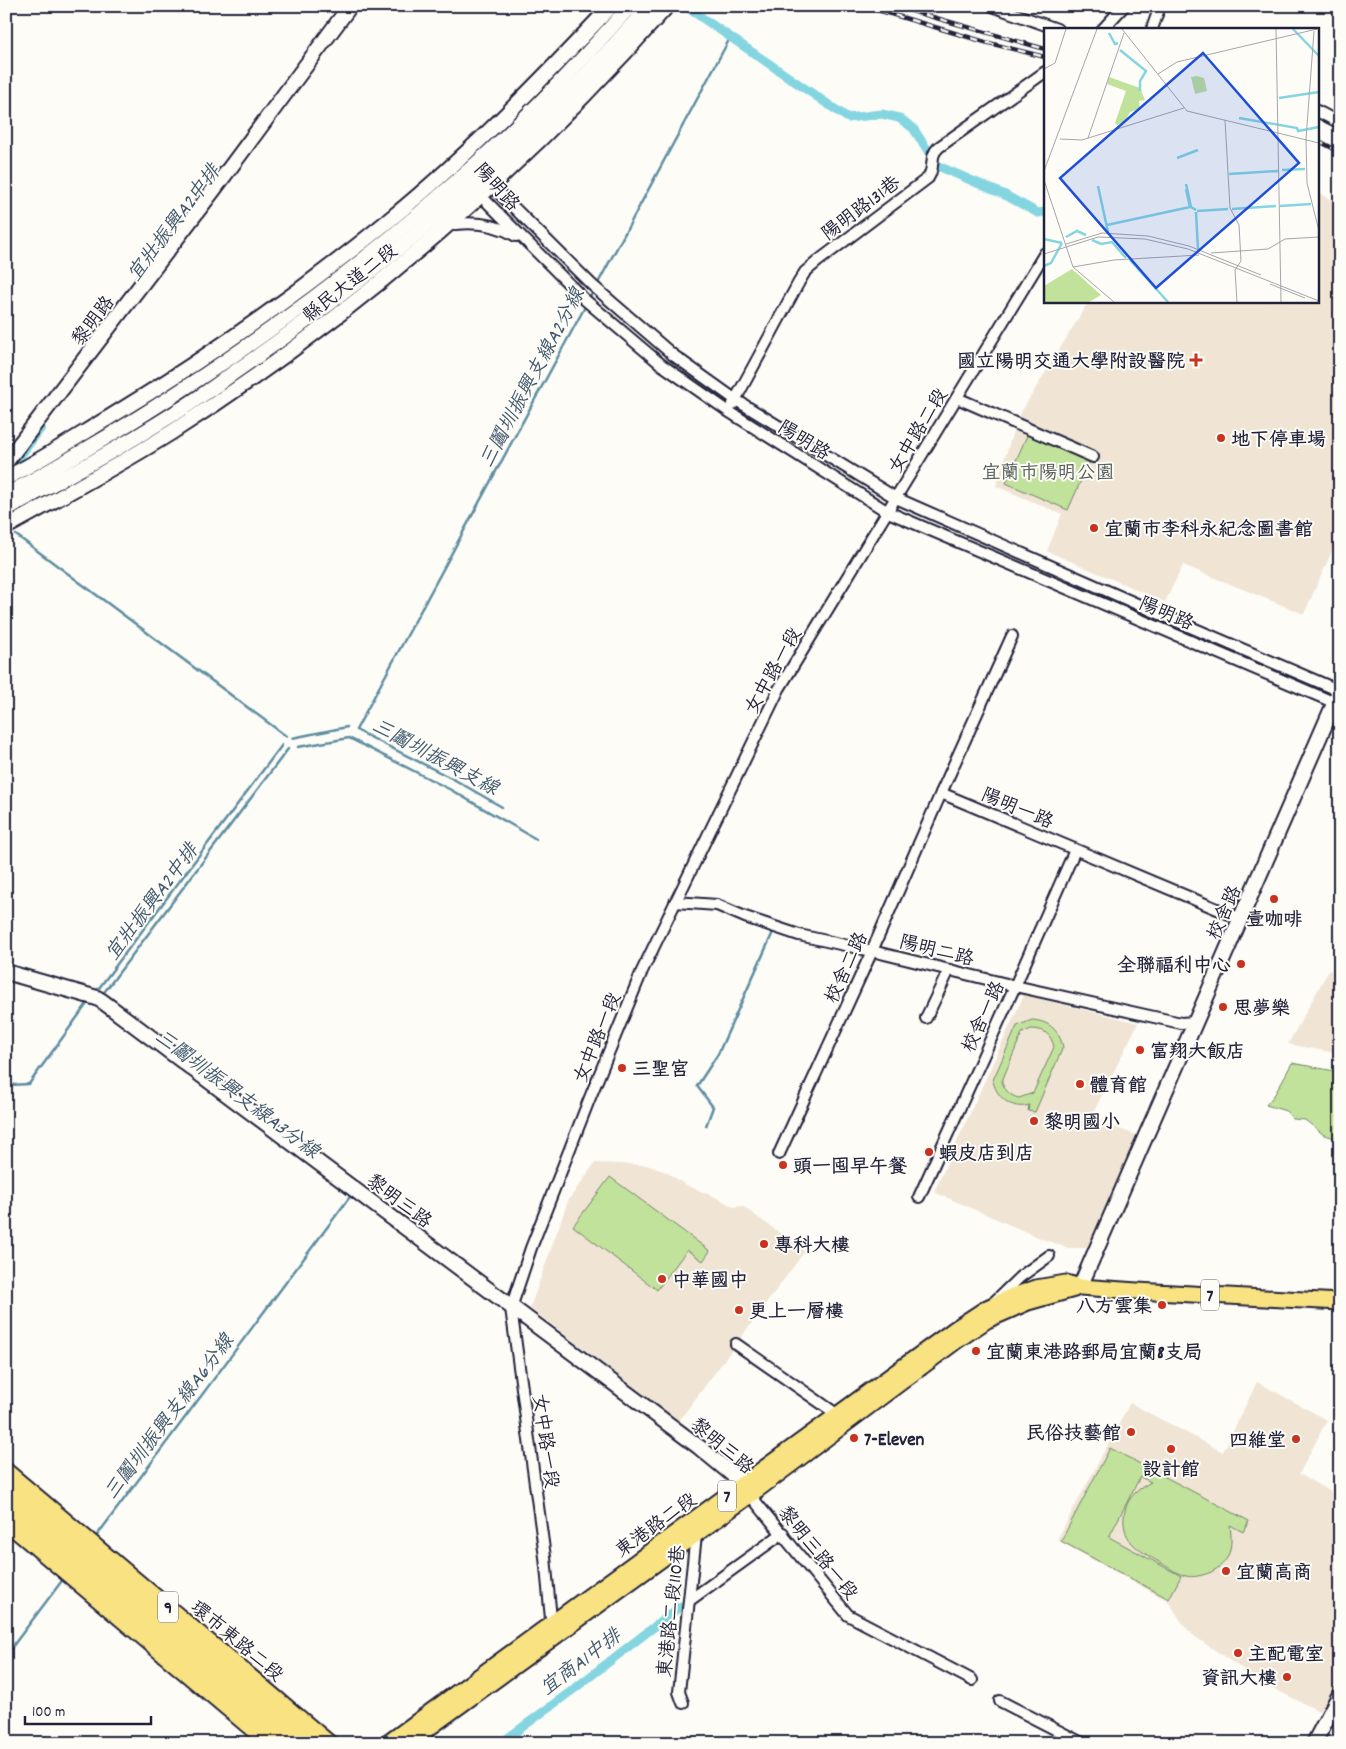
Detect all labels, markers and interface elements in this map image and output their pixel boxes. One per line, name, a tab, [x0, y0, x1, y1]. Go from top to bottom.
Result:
inset map	[1044, 28, 1318, 302]
water label: 宜壯振興A2中排	[122, 158, 230, 288]
street label: 陽明路	[466, 158, 525, 219]
street label: 陽明路131巷	[817, 171, 907, 248]
street label: 縣民大道二段	[298, 239, 404, 330]
water label: 三鬮圳振興支線A2分線	[474, 283, 593, 473]
street label: 黎明路	[67, 291, 123, 353]
place label: 國立陽明交通大學附設醫院	[957, 350, 1185, 377]
marker: 國立陽明交通大學附設醫院	[1189, 353, 1203, 367]
street label: 女中路二段	[884, 384, 956, 479]
street label: 陽明路	[772, 415, 834, 469]
place label: 地下停車場	[1231, 428, 1326, 455]
marker: 地下停車場	[1215, 432, 1227, 444]
park label: 宜蘭市陽明公園	[981, 461, 1115, 488]
place label: 宜蘭市李科永紀念圖書館	[1104, 518, 1313, 545]
marker: 宜蘭市李科永紀念圖書館	[1088, 522, 1100, 534]
street label: 陽明路	[1134, 592, 1197, 639]
street label: 女中路一段	[740, 624, 810, 720]
water label: 三鬮圳振興支線	[366, 713, 504, 804]
street label: 陽明一路	[976, 783, 1057, 837]
water label: 宜壯振興A2中排	[100, 837, 208, 967]
street label: 校舍路	[1202, 882, 1250, 945]
marker: 壹咖啡	[1268, 893, 1280, 905]
place label: 壹咖啡	[1245, 908, 1303, 935]
street label: 校舍二路	[820, 928, 876, 1009]
street label: 陽明二路	[896, 930, 976, 975]
place label: 全聯福利中心	[1117, 954, 1231, 981]
marker: 全聯福利中心	[1235, 958, 1247, 970]
street label: 校舍一路	[957, 977, 1013, 1058]
street label: 女中路一段	[569, 989, 630, 1087]
place label: 思夢樂	[1233, 997, 1290, 1024]
marker: 思夢樂	[1217, 1001, 1229, 1013]
water label: 三鬮圳振興支線A3分線	[148, 1024, 325, 1167]
place label: 富翔大飯店	[1150, 1040, 1245, 1067]
marker: 富翔大飯店	[1134, 1044, 1146, 1056]
place label: 三聖宮	[632, 1058, 689, 1085]
marker: 三聖宮	[616, 1062, 628, 1074]
place label: 體育館	[1090, 1074, 1147, 1101]
marker: 體育館	[1074, 1078, 1086, 1090]
place label: 黎明國小	[1044, 1111, 1120, 1138]
marker: 黎明國小	[1028, 1115, 1040, 1127]
place label: 蝦皮店到店	[939, 1142, 1034, 1169]
marker: 蝦皮店到店	[923, 1146, 935, 1158]
place label: 頭一囤早午餐	[793, 1155, 907, 1182]
marker: 頭一囤早午餐	[777, 1159, 789, 1171]
street label: 黎明三路	[359, 1169, 436, 1236]
place label: 專科大樓	[774, 1234, 850, 1261]
marker: 專科大樓	[758, 1238, 770, 1250]
place label: 中華國中	[672, 1269, 748, 1296]
marker: 中華國中	[656, 1273, 668, 1285]
road number: 7	[1201, 1280, 1219, 1310]
place label: 八方雲集	[1076, 1295, 1152, 1322]
marker: 八方雲集	[1156, 1299, 1168, 1311]
place label: 更上一層樓	[749, 1300, 844, 1327]
marker: 更上一層樓	[733, 1304, 745, 1316]
water label: 三鬮圳振興支線A6分線	[99, 1328, 243, 1506]
place label: 宜蘭東港路郵局宜蘭8支局	[986, 1341, 1203, 1368]
marker: 宜蘭東港路郵局宜蘭8支局	[970, 1345, 982, 1357]
street label: 女中路一段	[524, 1393, 564, 1490]
street label: 黎明三路	[683, 1413, 759, 1482]
place label: 民俗技藝館	[1026, 1422, 1121, 1449]
marker: 民俗技藝館	[1125, 1426, 1137, 1438]
place label: 7-Eleven	[864, 1428, 925, 1455]
place label: 四維堂	[1229, 1429, 1286, 1456]
marker: 7-Eleven	[848, 1432, 860, 1444]
marker: 四維堂	[1290, 1433, 1302, 1445]
marker: 設計館	[1165, 1443, 1177, 1455]
place label: 設計館	[1142, 1458, 1200, 1485]
road number: 7	[718, 1480, 736, 1512]
street label: 東港路二段	[611, 1488, 703, 1566]
street label: 黎明三路一段	[770, 1501, 863, 1607]
street label: 東港路二段110巷	[653, 1544, 694, 1679]
place label: 宜蘭高商	[1236, 1561, 1312, 1588]
marker: 宜蘭高商	[1220, 1565, 1232, 1577]
road number: 9	[158, 1591, 178, 1622]
street label: 環市東路二段	[183, 1596, 288, 1690]
water label: 宜商A1中排	[535, 1622, 630, 1703]
place label: 主配電室	[1248, 1643, 1324, 1670]
marker: 主配電室	[1232, 1647, 1244, 1659]
place label: 資訊大樓	[1201, 1667, 1277, 1694]
marker: 資訊大樓	[1281, 1671, 1293, 1683]
scale bar	[25, 1694, 151, 1726]
text: 100 m	[32, 1702, 65, 1724]

